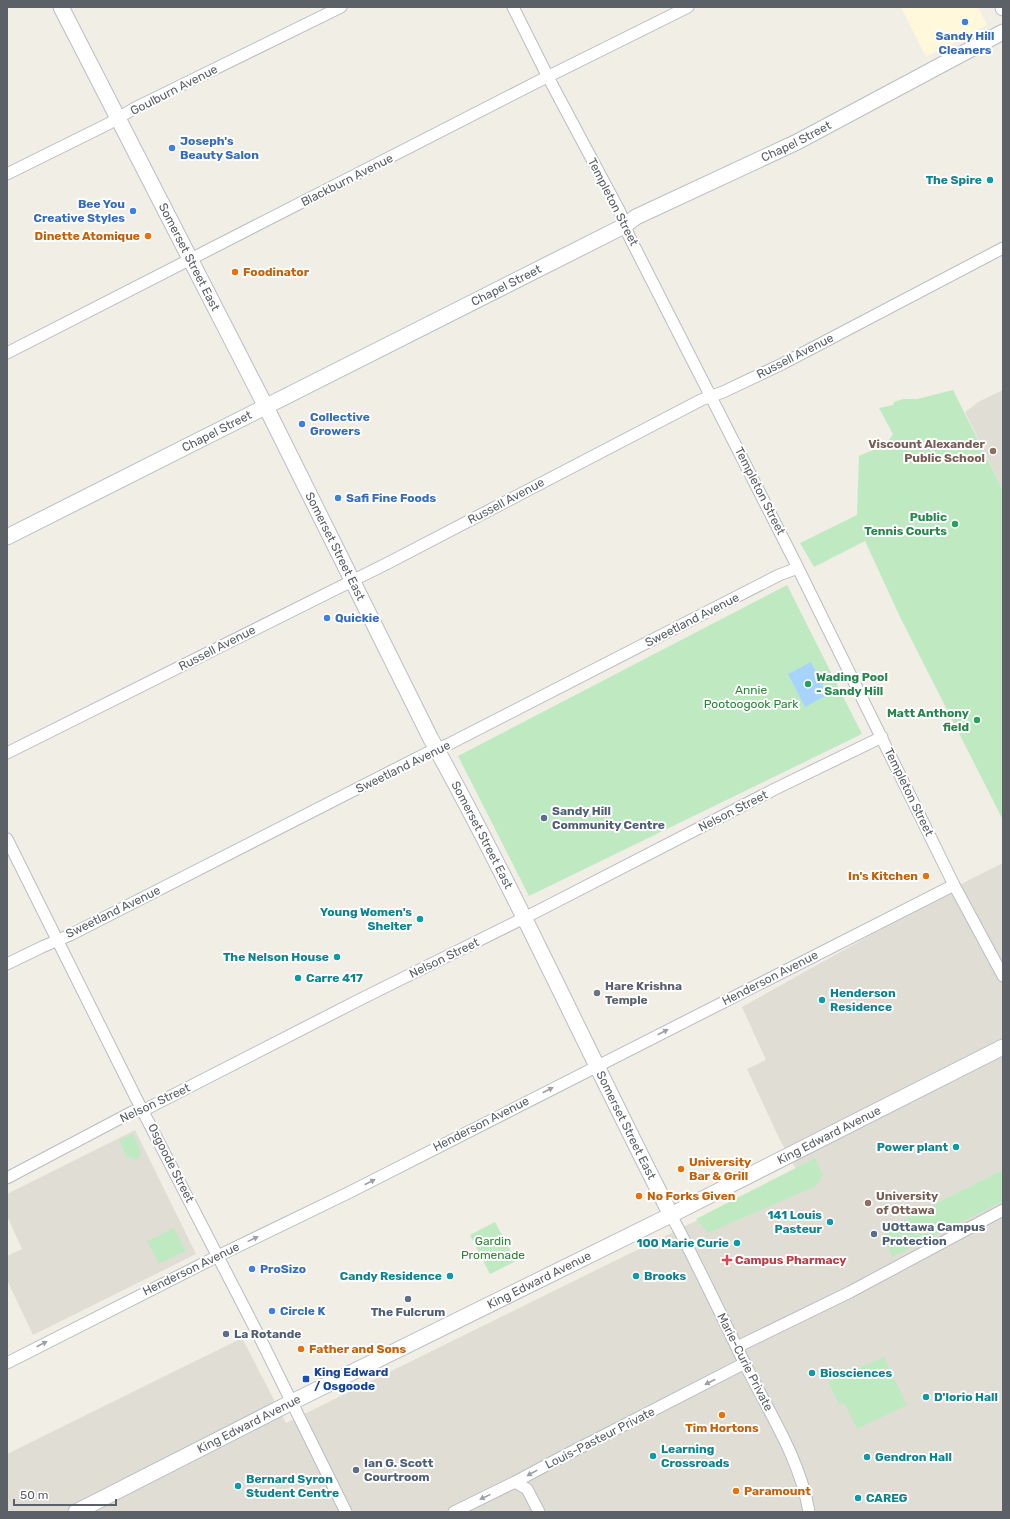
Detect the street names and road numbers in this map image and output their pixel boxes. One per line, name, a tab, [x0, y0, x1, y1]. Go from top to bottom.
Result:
street label: Goulburn Avenue	[128, 62, 220, 118]
street label: Chapel Street	[759, 118, 834, 165]
street label: Blackburn Avenue	[299, 151, 396, 209]
street label: Templeton Street	[585, 156, 641, 248]
street label: Somerset Street East	[156, 201, 223, 314]
street label: Chapel Street	[469, 262, 544, 309]
street label: Russell Avenue	[754, 330, 836, 381]
street label: Chapel Street	[180, 408, 254, 455]
street label: Templeton Street	[732, 445, 788, 537]
street label: Russell Avenue	[465, 475, 547, 527]
street label: Somerset Street East	[302, 490, 368, 603]
street label: Sweetland Avenue	[643, 590, 742, 650]
street label: Russell Avenue	[176, 622, 258, 673]
street label: Sweetland Avenue	[353, 738, 453, 796]
street label: Templeton Street	[882, 746, 937, 839]
street label: Somerset Street East	[448, 779, 516, 891]
street label: Nelson Street	[696, 787, 770, 834]
street label: Sweetland Avenue	[63, 883, 163, 941]
street label: Nelson Street	[407, 935, 481, 981]
street label: Henderson Avenue	[720, 948, 821, 1008]
street label: Somerset Street East	[593, 1069, 659, 1182]
street label: Nelson Street	[118, 1080, 193, 1125]
street label: Henderson Avenue	[431, 1094, 532, 1154]
street label: King Edward Avenue	[775, 1103, 883, 1167]
street label: Osgoode Street	[145, 1121, 197, 1205]
street label: Henderson Avenue	[140, 1239, 242, 1299]
street label: King Edward Avenue	[485, 1248, 594, 1312]
street label: Marie-Curie Private	[714, 1311, 776, 1414]
street label: King Edward Avenue	[195, 1392, 303, 1456]
street label: Louis-Pasteur Private	[543, 1404, 657, 1472]

